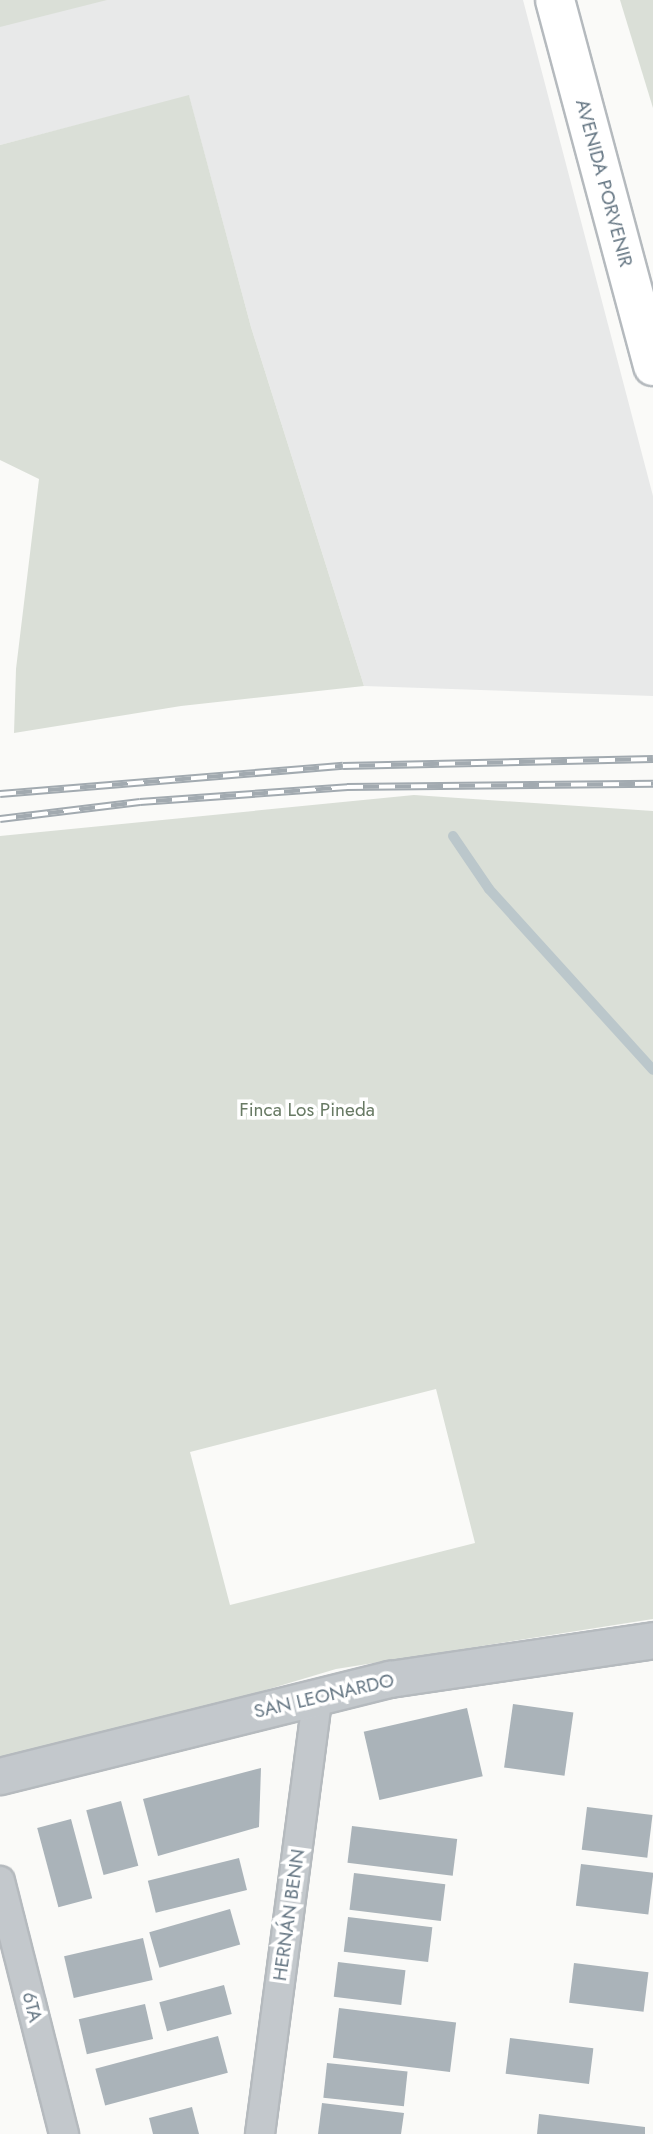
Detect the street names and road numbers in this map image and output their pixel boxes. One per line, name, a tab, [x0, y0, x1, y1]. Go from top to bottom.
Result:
street label: AVENIDA PORVENIR	[571, 97, 637, 269]
street label: SAN LEONARDO	[252, 1669, 396, 1723]
street label: HERNÁN BENN	[268, 1848, 310, 1982]
street label: 6TA	[17, 1989, 47, 2025]

